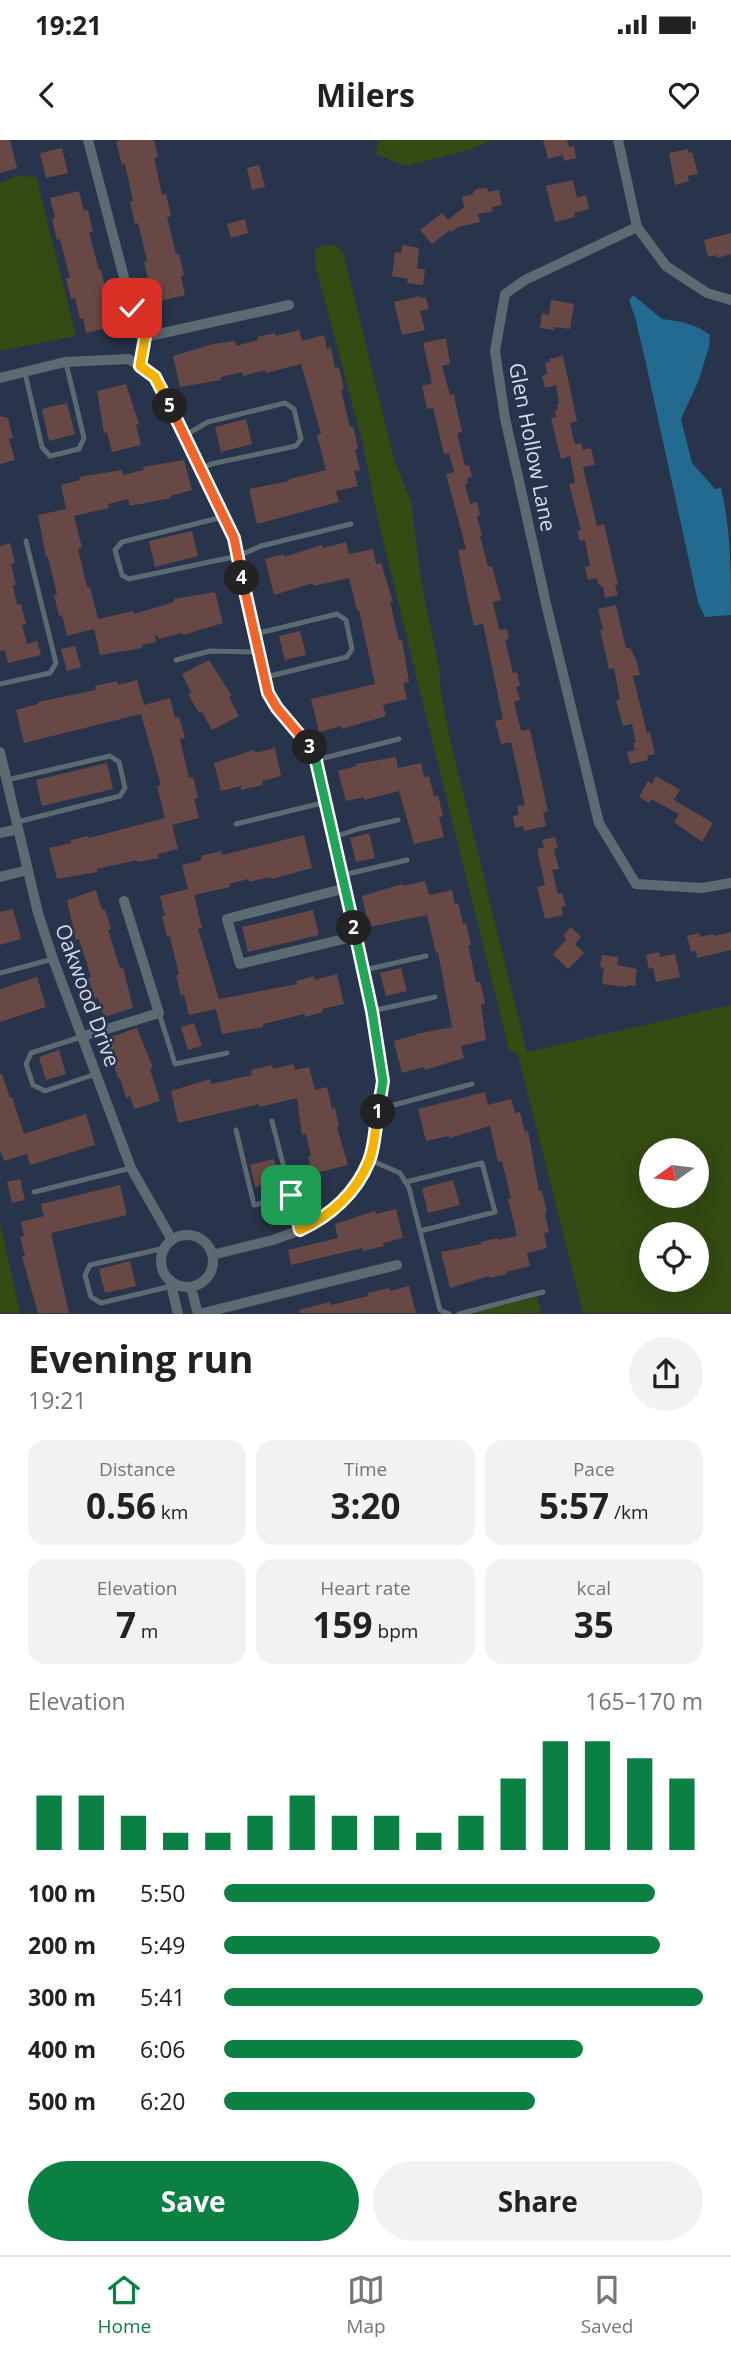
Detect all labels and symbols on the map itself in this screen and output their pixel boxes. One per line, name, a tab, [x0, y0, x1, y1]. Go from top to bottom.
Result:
pin	[102, 278, 162, 338]
street label: Glen Hollow Lane	[503, 360, 563, 534]
pin: 5	[152, 388, 188, 424]
pin: 4	[224, 560, 260, 596]
pin: 3	[292, 730, 328, 764]
pin: 2	[336, 910, 372, 946]
street label: Oakwood Drive	[49, 920, 127, 1070]
pin: 1	[360, 1094, 396, 1130]
north arrow	[639, 1138, 709, 1208]
pin	[261, 1165, 321, 1225]

